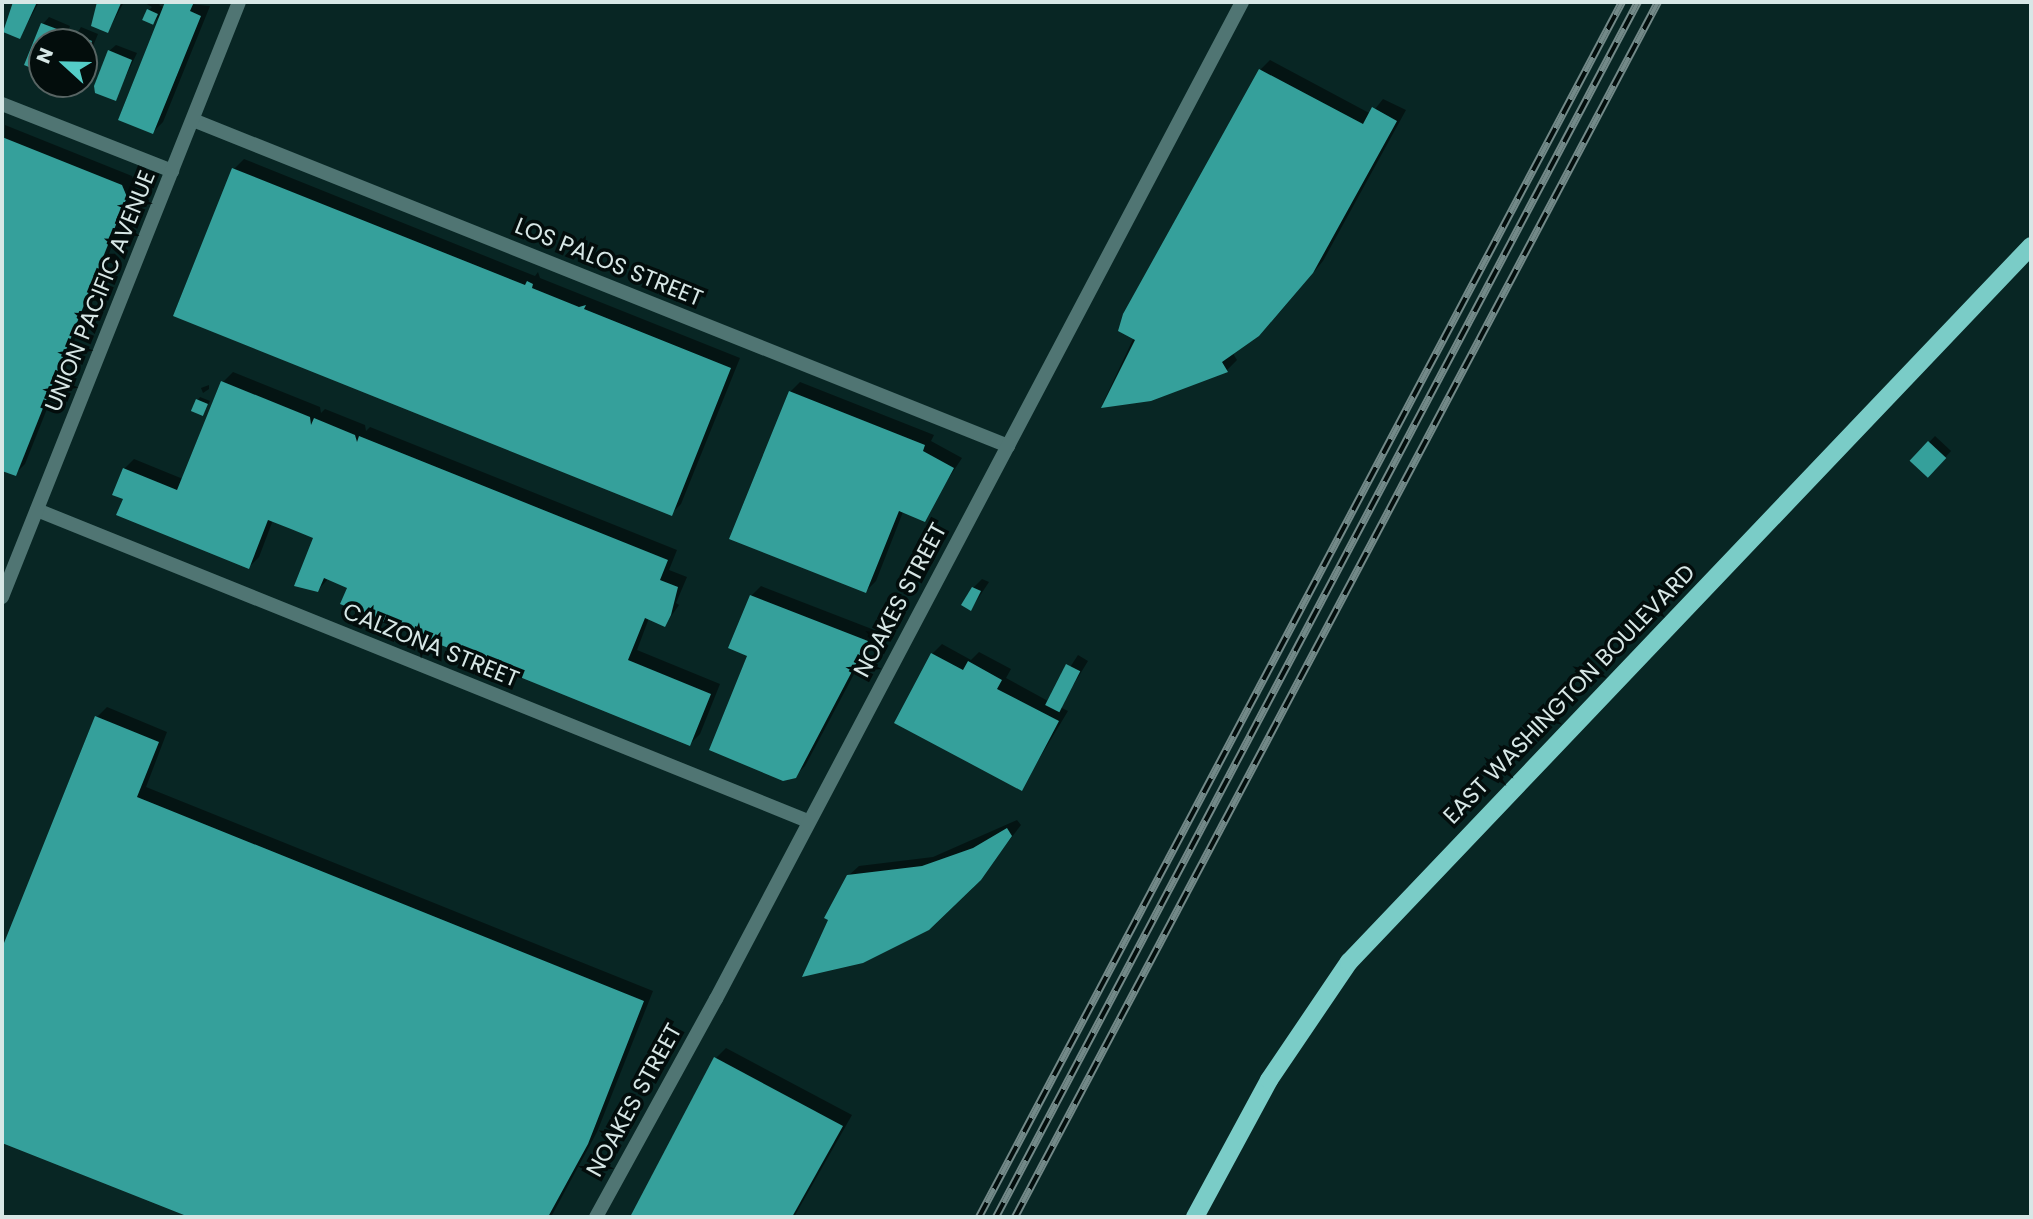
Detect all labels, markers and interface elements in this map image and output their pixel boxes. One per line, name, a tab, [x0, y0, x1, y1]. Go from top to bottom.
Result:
north arrow	[28, 28, 98, 98]
text: N	[30, 44, 60, 67]
street label: UNION PACIFIC AVENUE	[39, 166, 161, 416]
street label: LOS PALOS STREET	[511, 212, 707, 312]
street label: NOAKES STREET	[848, 518, 952, 682]
street label: EAST WASHINGTON BOULEVARD	[1437, 559, 1701, 829]
street label: CALZONA STREET	[339, 597, 523, 693]
street label: NOAKES STREET	[580, 1019, 688, 1181]

